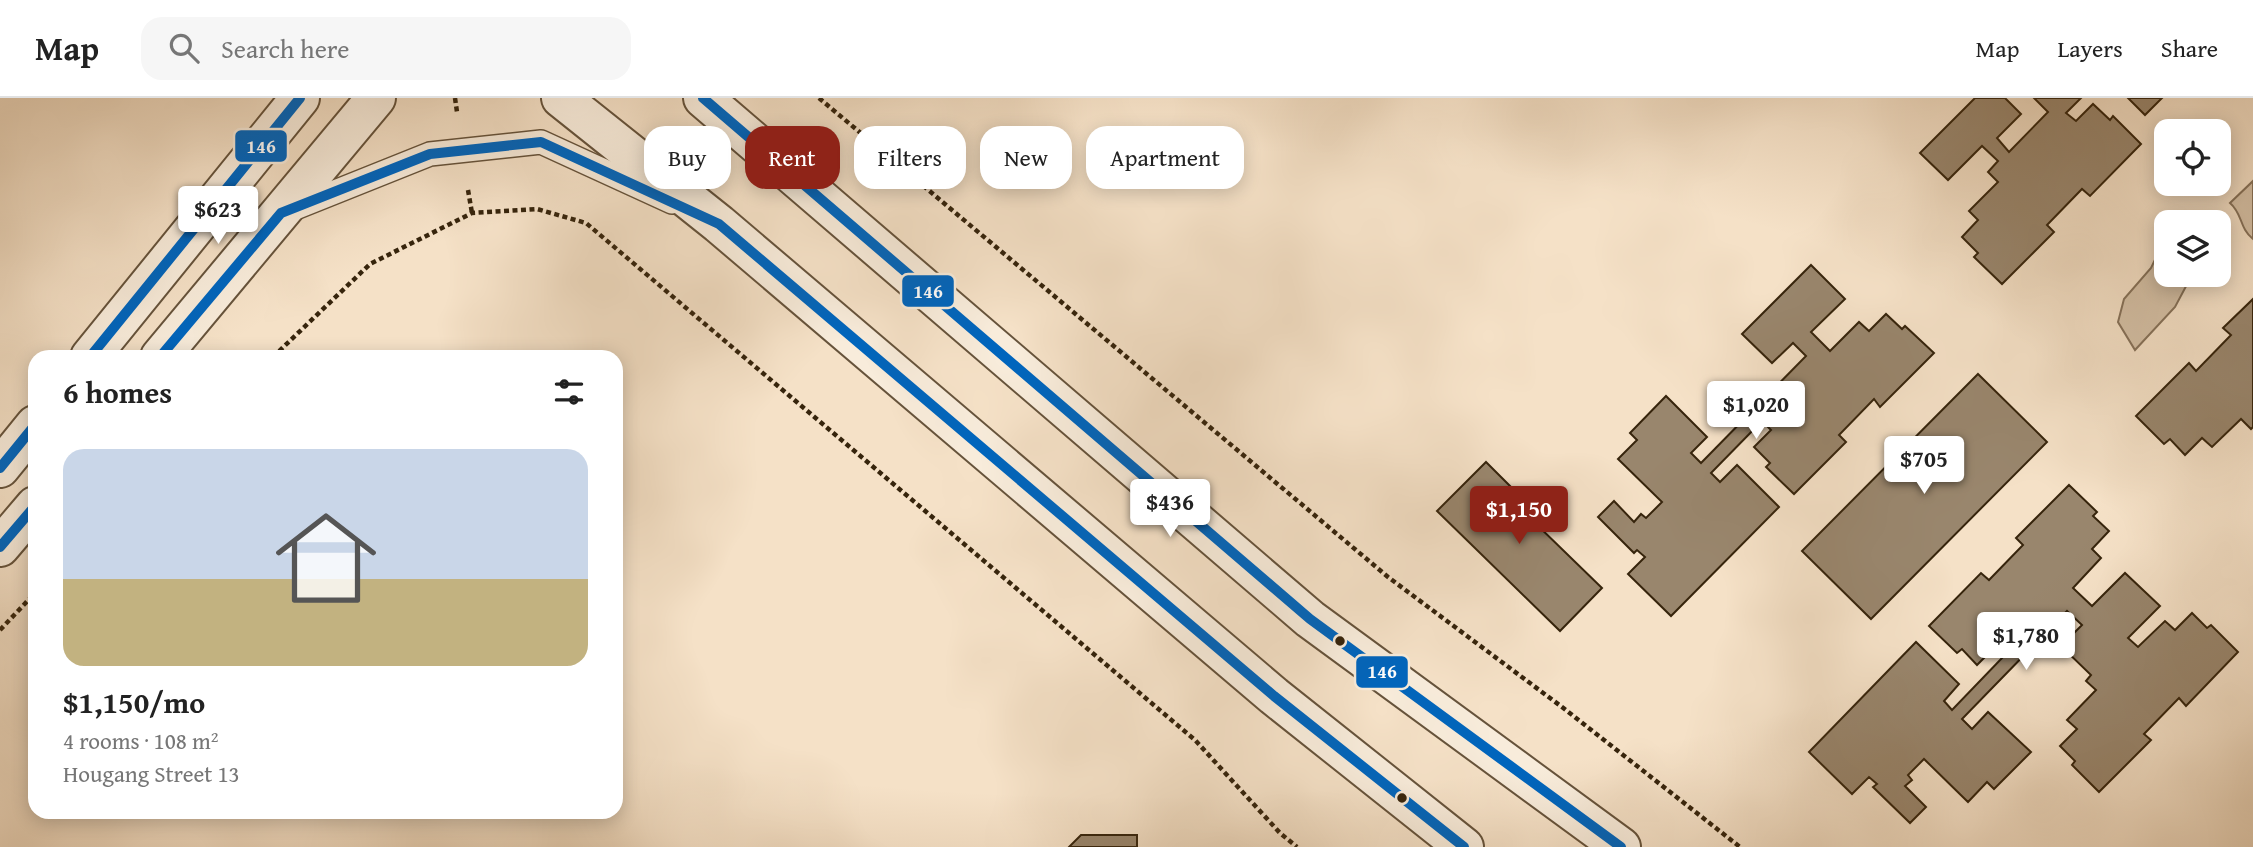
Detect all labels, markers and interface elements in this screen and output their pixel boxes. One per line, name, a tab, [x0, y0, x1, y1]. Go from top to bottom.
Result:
search box	[141, 17, 631, 80]
text: Map	[35, 24, 99, 72]
icon: search	[165, 29, 203, 67]
text: Search here	[221, 29, 349, 68]
text: Map	[1976, 31, 2019, 66]
text: Layers	[2057, 31, 2123, 66]
text: Share	[2161, 31, 2218, 66]
map controls	[2154, 119, 2231, 287]
button: locate	[2154, 119, 2231, 196]
chip: Buy	[644, 126, 731, 189]
chip: Rent	[745, 126, 840, 189]
chip: Filters	[854, 126, 966, 189]
chip: New	[980, 126, 1072, 189]
chip: Apartment	[1086, 126, 1244, 189]
line badge: 146	[234, 129, 288, 163]
text: 146	[246, 132, 276, 160]
pin: $623	[177, 186, 259, 246]
text: $623	[194, 192, 242, 225]
button: layers	[2154, 210, 2231, 287]
line badge: 146	[901, 274, 955, 308]
text: 146	[913, 277, 943, 305]
text: 6 homes	[63, 370, 172, 414]
icon: filters	[550, 373, 588, 411]
pin: $1,020	[1699, 382, 1813, 441]
text: $1,020	[1723, 387, 1789, 420]
pin: $705	[1883, 436, 1965, 496]
text: $705	[1900, 442, 1948, 475]
pin: $436	[1129, 480, 1211, 539]
text: $436	[1146, 485, 1194, 518]
pin: $1,150	[1462, 486, 1576, 546]
text: $1,150	[1486, 492, 1552, 525]
icon: home	[263, 495, 389, 621]
pin: $1,780	[1969, 612, 2083, 672]
text: $1,780	[1993, 618, 2059, 651]
unlabelled marker	[1333, 634, 1347, 648]
line badge: 146	[1355, 655, 1409, 689]
text: 146	[1367, 657, 1397, 685]
text: $1,150/mo	[63, 680, 205, 724]
text: 4 rooms · 108 m²	[63, 724, 218, 757]
text: Hougang Street 13	[63, 757, 240, 790]
unlabelled marker	[1395, 791, 1409, 805]

